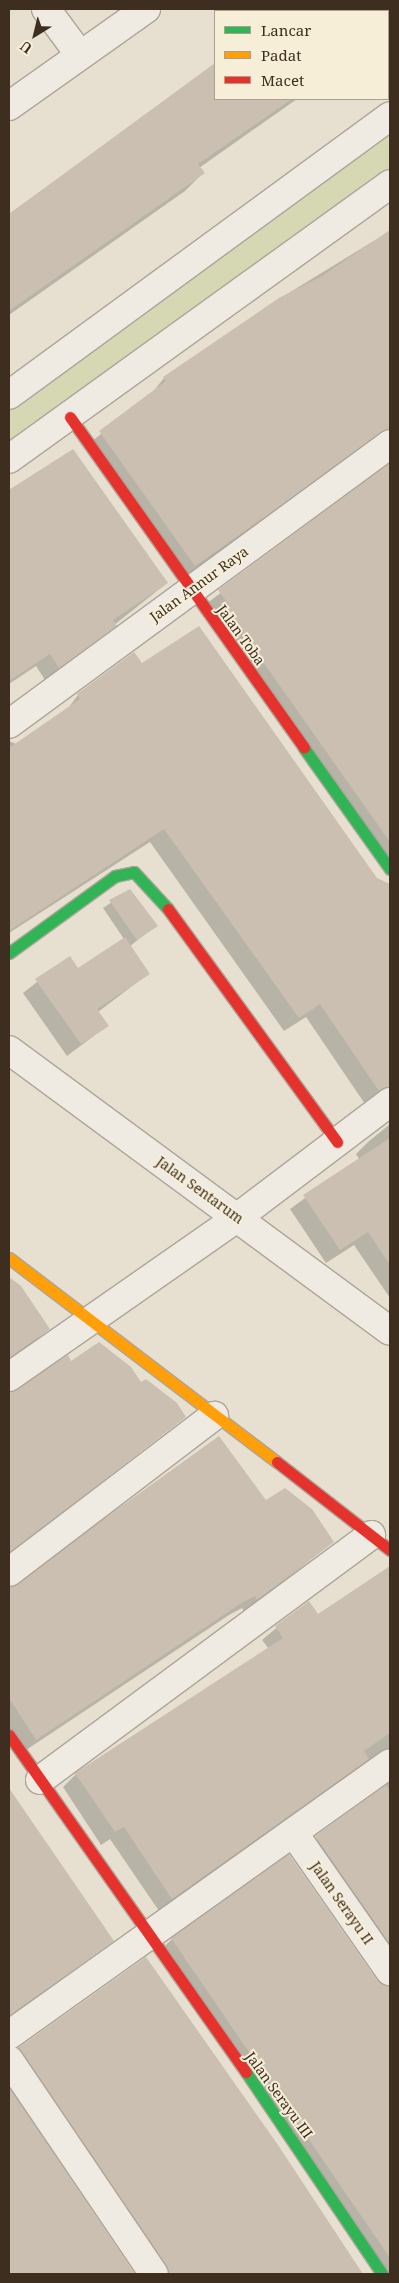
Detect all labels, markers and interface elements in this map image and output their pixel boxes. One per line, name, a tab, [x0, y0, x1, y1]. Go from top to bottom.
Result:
north arrow	[10, 10, 60, 60]
legend	[214, 10, 389, 100]
text: Lancar	[261, 20, 311, 40]
text: U	[16, 37, 36, 58]
text: Padat	[261, 45, 301, 65]
text: Macet	[261, 70, 304, 90]
street label: Jalan Annur Raya	[147, 543, 251, 625]
street label: Jalan Toba	[214, 602, 268, 668]
street label: Jalan Sentarum	[153, 1153, 247, 1227]
street label: Jalan Serayu II	[307, 1858, 377, 1948]
street label: Jalan Serayu III	[242, 2049, 316, 2141]

